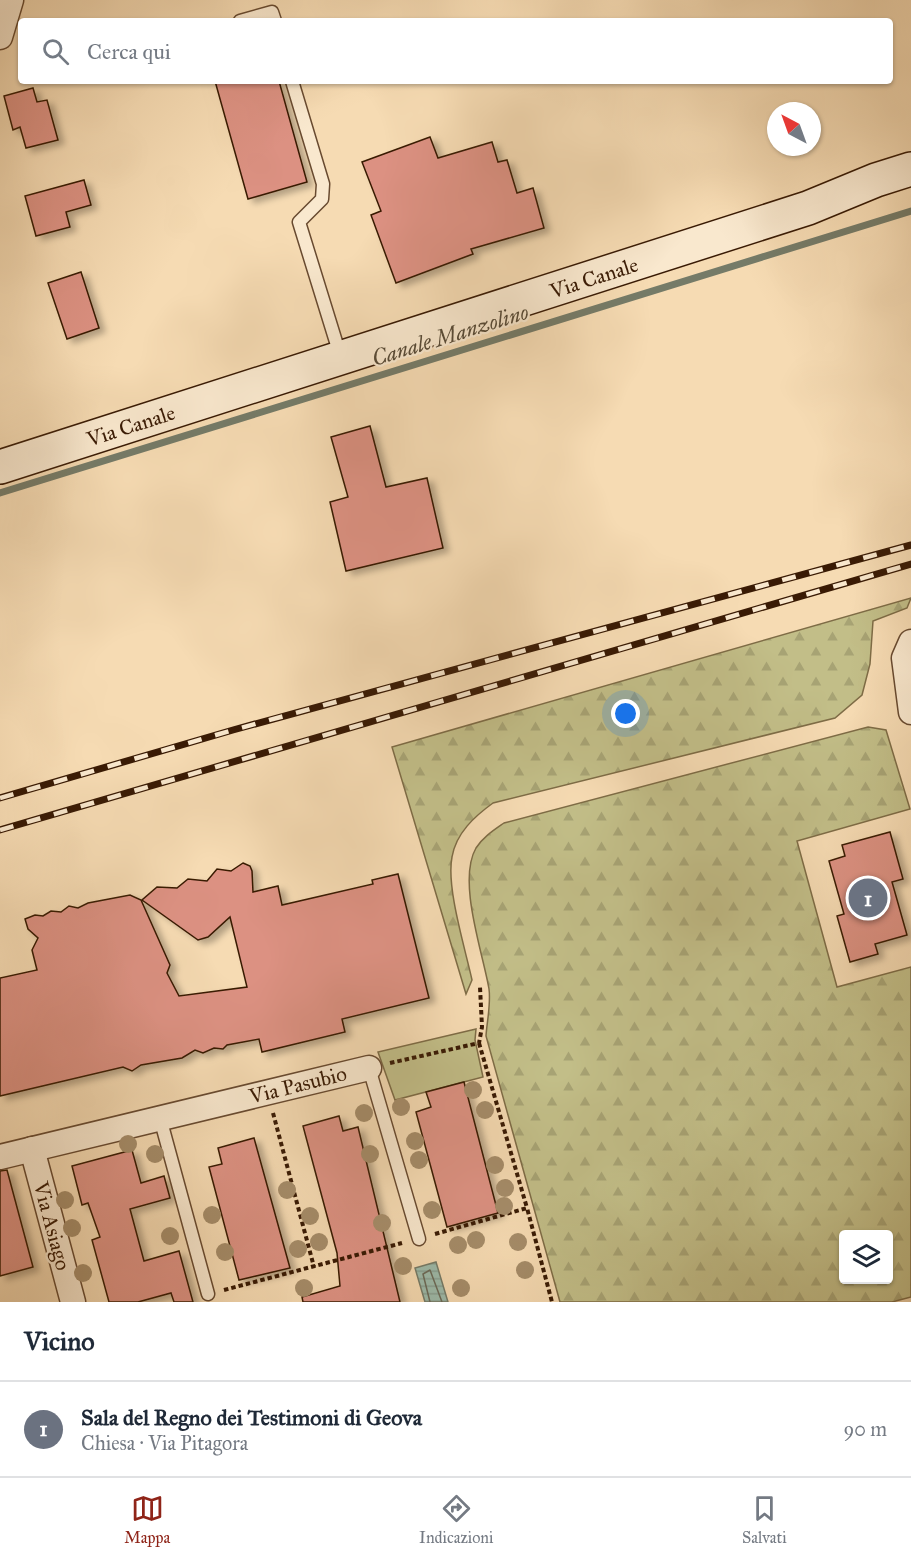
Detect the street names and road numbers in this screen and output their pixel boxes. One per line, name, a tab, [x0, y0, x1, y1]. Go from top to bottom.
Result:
street label: Via Canale	[546, 251, 642, 305]
street label: Via Canale	[83, 399, 179, 453]
street label: Via Pasubio	[246, 1060, 350, 1110]
street label: Via Asiago	[27, 1178, 76, 1273]

